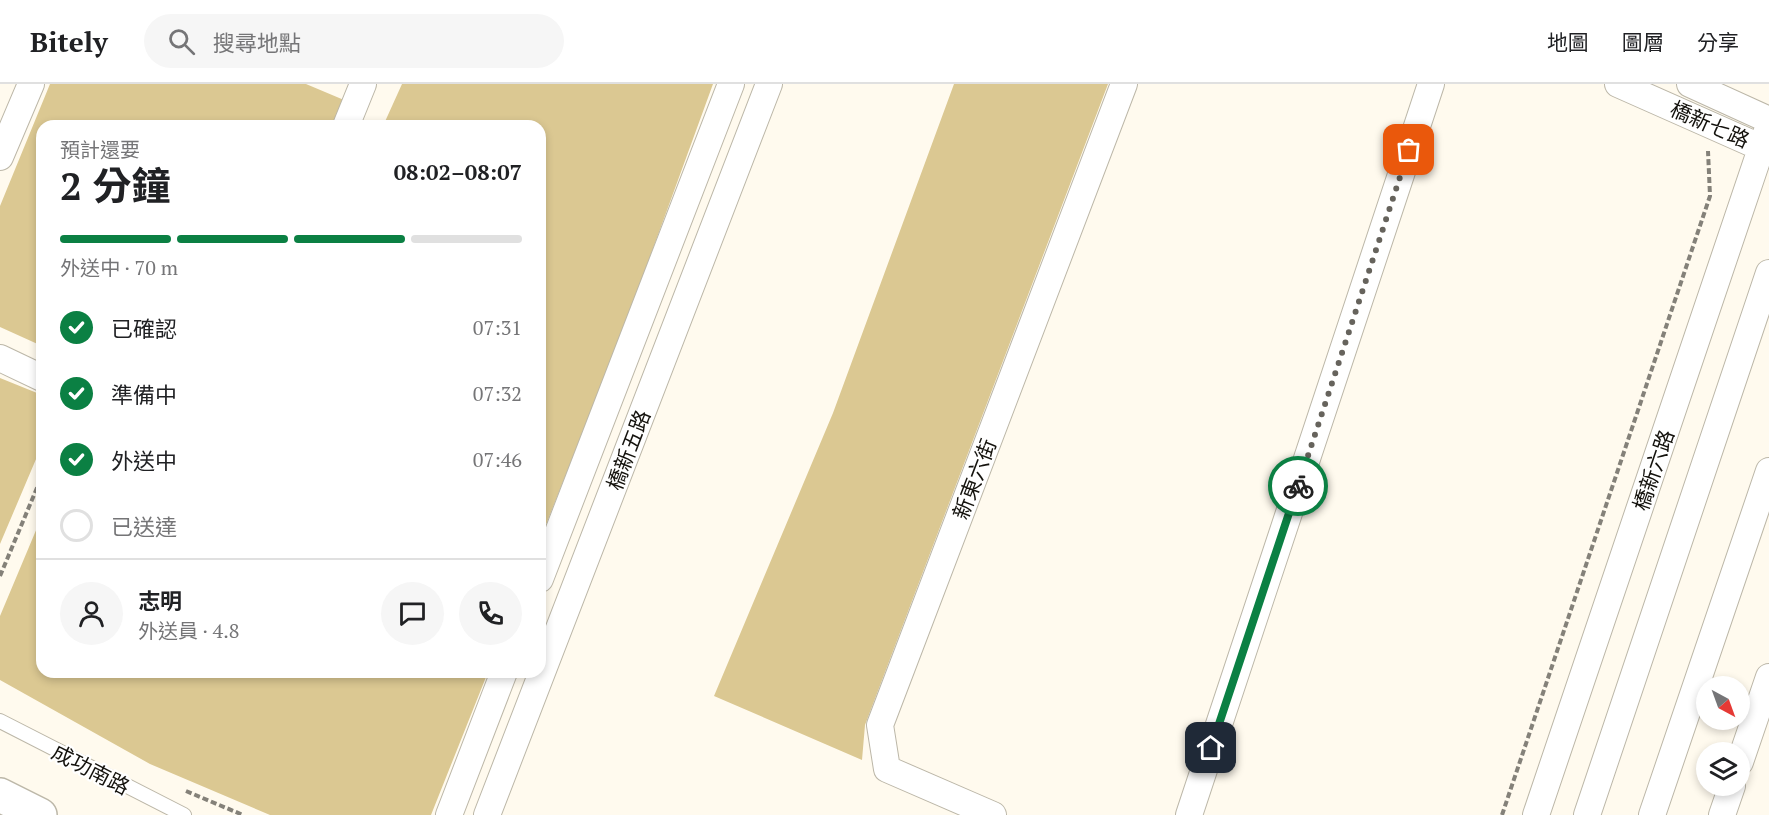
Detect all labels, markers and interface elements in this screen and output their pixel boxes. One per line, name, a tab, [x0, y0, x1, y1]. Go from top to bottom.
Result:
search box	[144, 14, 564, 68]
text: Bitely	[30, 23, 108, 60]
icon: search	[165, 25, 198, 58]
text: 搜尋地點	[213, 28, 301, 57]
text: 地圖	[1547, 28, 1589, 56]
text: 圖層	[1622, 28, 1664, 56]
text: 分享	[1697, 28, 1739, 56]
street label: 橋新七路	[1666, 94, 1754, 154]
pin	[1383, 124, 1434, 175]
icon: bag	[1392, 133, 1425, 166]
text: 預計還要	[60, 136, 140, 163]
text: 08:02–08:07	[394, 157, 522, 186]
text: 2 分鐘	[60, 159, 171, 211]
text: 外送中 · 70 m	[60, 254, 178, 281]
icon: check	[60, 311, 93, 344]
text: 已確認	[111, 314, 177, 343]
text: 07:31	[473, 314, 522, 341]
icon: check	[60, 377, 93, 410]
text: 準備中	[111, 380, 177, 409]
text: 07:32	[473, 380, 522, 407]
street label: 橋新五路	[600, 406, 656, 494]
street label: 橋新六路	[1626, 426, 1680, 514]
street label: 新東六街	[946, 435, 1002, 523]
icon: check	[60, 443, 93, 476]
text: 外送中	[111, 446, 177, 475]
text: 07:46	[473, 446, 522, 473]
courier	[1268, 456, 1328, 516]
icon: bike	[1282, 470, 1315, 503]
text: 已送達	[111, 512, 177, 541]
button: person	[60, 582, 123, 645]
button: chat	[381, 582, 444, 645]
button: phone	[459, 582, 522, 645]
text: 志明	[138, 586, 182, 615]
text: 外送員 · 4.8	[138, 617, 239, 644]
north arrow	[1696, 676, 1750, 730]
map controls	[1696, 676, 1750, 796]
pin	[1185, 722, 1236, 773]
icon: home	[1194, 731, 1227, 764]
street label: 成功南路	[47, 737, 135, 801]
button: layers	[1696, 742, 1750, 796]

